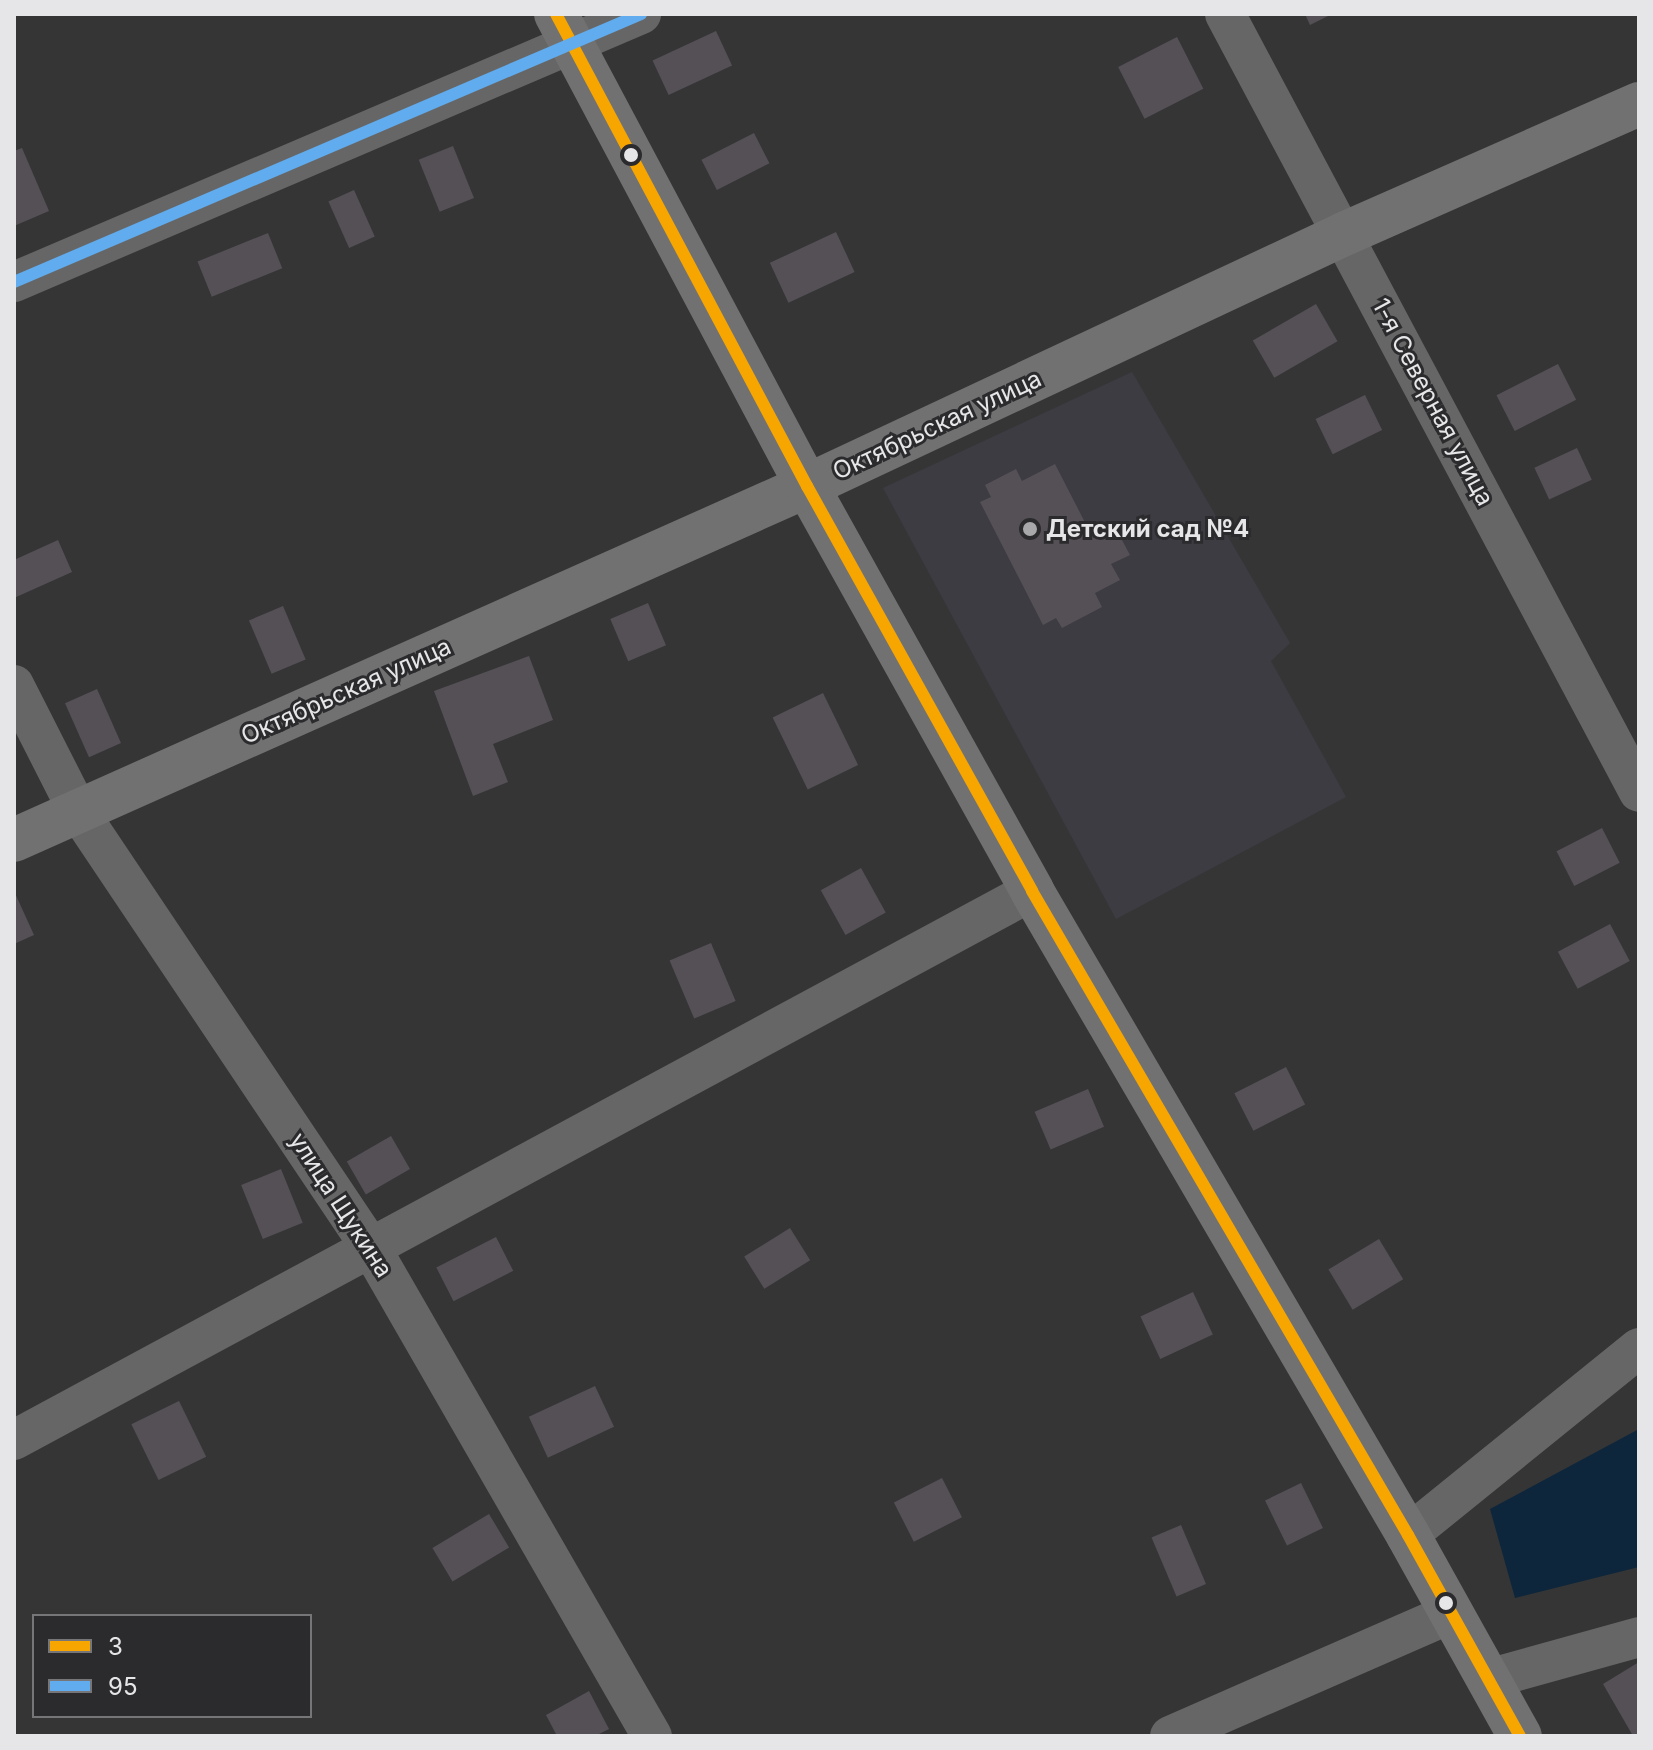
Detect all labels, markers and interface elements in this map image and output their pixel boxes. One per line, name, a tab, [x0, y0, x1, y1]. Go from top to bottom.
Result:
unlabelled marker	[623, 147, 639, 163]
street label: 1-я Северная улица	[1366, 293, 1500, 511]
street label: Октябрьская улица	[828, 364, 1046, 486]
place label: Детский сад №4	[1046, 515, 1249, 543]
marker: Детский сад №4	[1021, 520, 1039, 538]
street label: Октябрьская улица	[237, 632, 455, 750]
street label: улица Щукина	[284, 1127, 398, 1283]
unlabelled marker	[1438, 1595, 1454, 1611]
legend	[32, 1614, 312, 1718]
text: 3	[108, 1632, 123, 1661]
text: 95	[108, 1672, 137, 1701]

